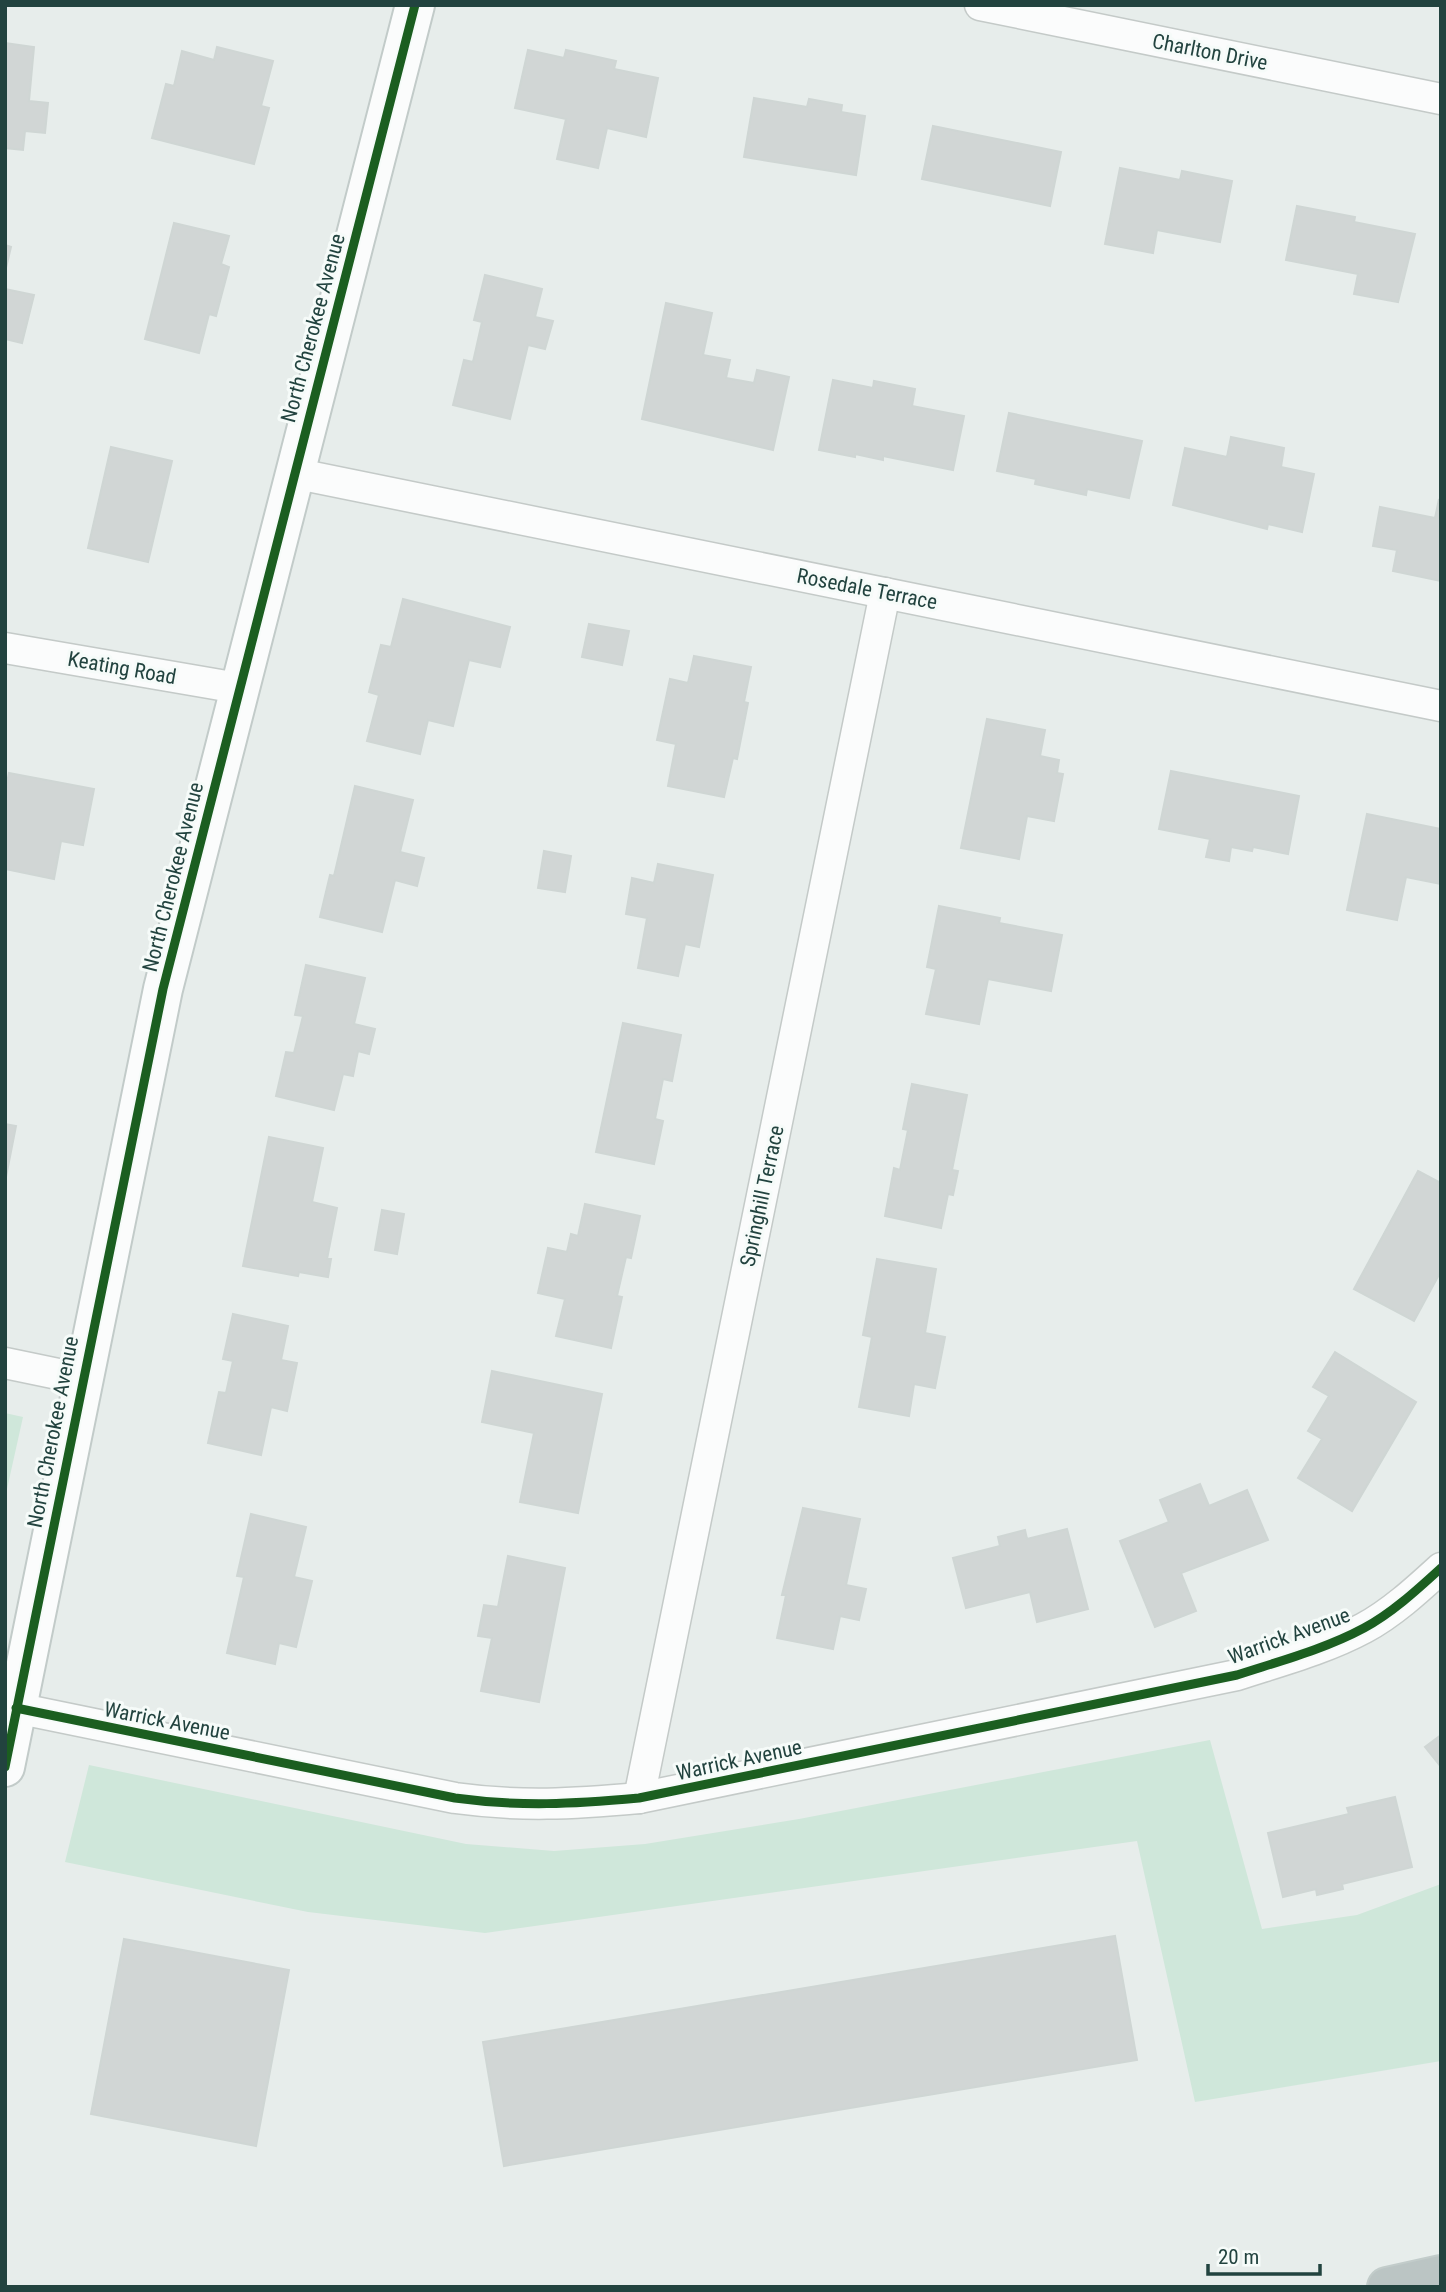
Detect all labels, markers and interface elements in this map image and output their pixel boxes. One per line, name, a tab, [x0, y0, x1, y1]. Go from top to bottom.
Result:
street label: Charlton Drive	[1150, 29, 1270, 75]
street label: North Cherokee Avenue	[276, 231, 350, 425]
street label: Rosedale Terrace	[795, 564, 939, 614]
street label: Keating Road	[66, 647, 178, 689]
street label: North Cherokee Avenue	[138, 780, 208, 974]
street label: Springhill Terrace	[735, 1123, 789, 1269]
street label: North Cherokee Avenue	[23, 1334, 83, 1530]
street label: Warrick Avenue	[1225, 1603, 1353, 1669]
street label: Warrick Avenue	[102, 1697, 232, 1745]
street label: Warrick Avenue	[674, 1735, 804, 1785]
scale bar	[1208, 2232, 1320, 2276]
text: 20 m	[1218, 2245, 1259, 2269]

